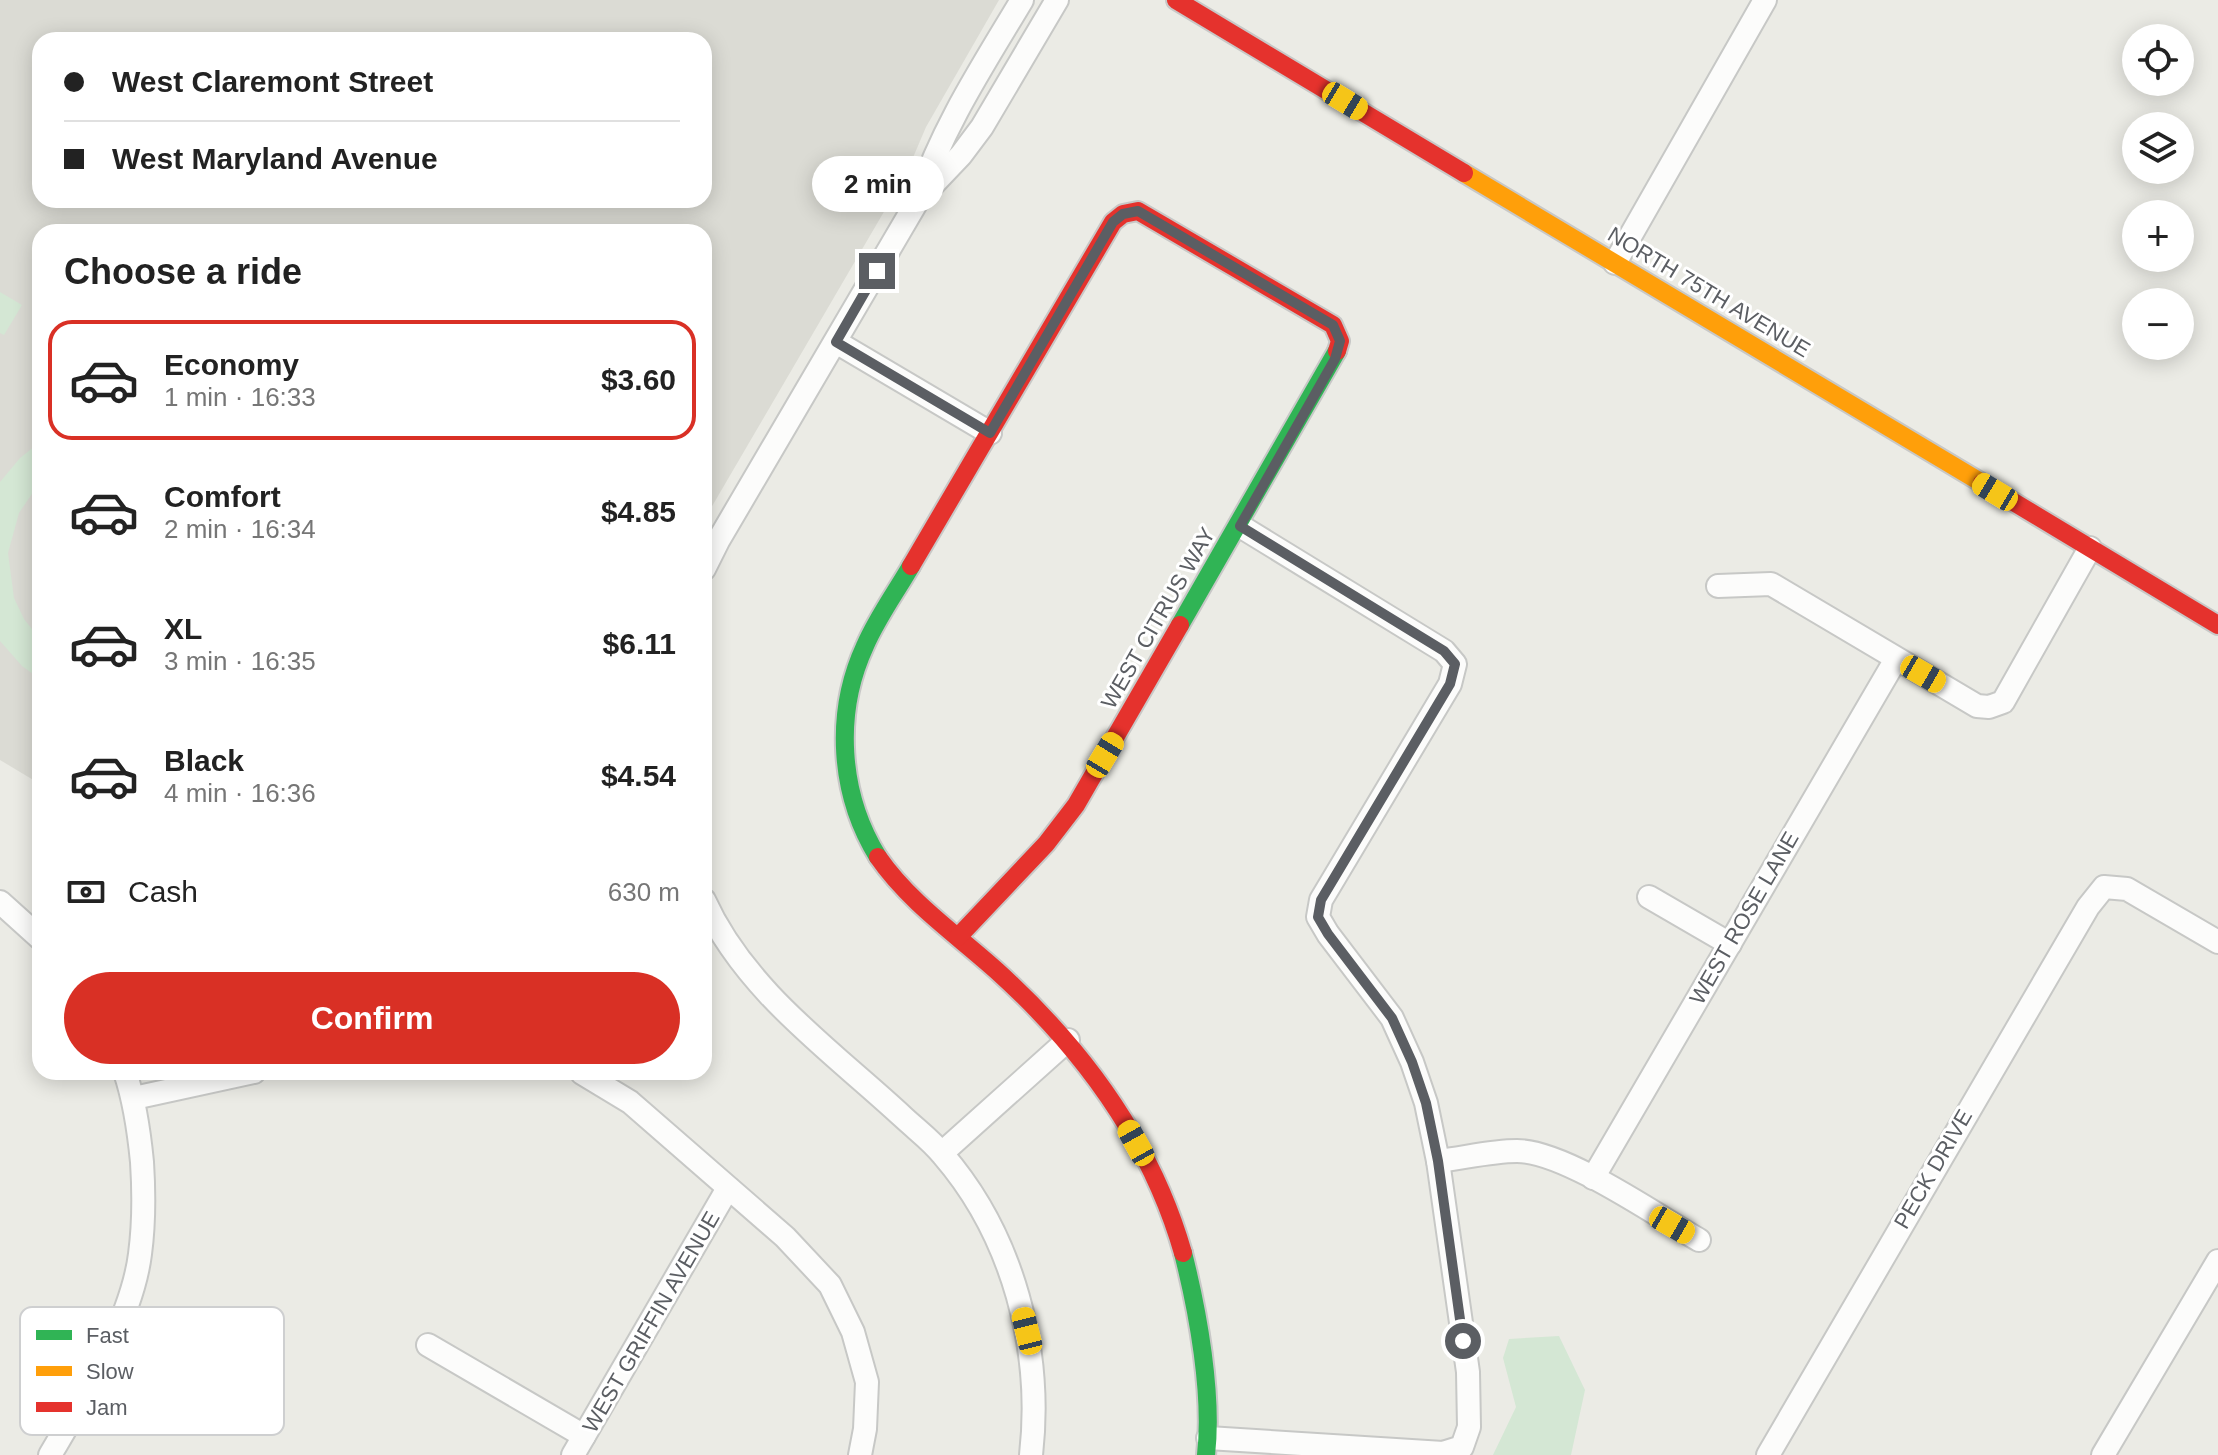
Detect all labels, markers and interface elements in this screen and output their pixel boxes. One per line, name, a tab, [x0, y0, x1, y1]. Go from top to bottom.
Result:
map controls	[2122, 24, 2194, 360]
button: locate	[2122, 24, 2194, 96]
text: West Claremont Street	[112, 65, 433, 98]
car	[1318, 78, 1372, 124]
button: layers	[2122, 112, 2194, 184]
text: West Maryland Avenue	[112, 142, 438, 175]
callout: 2 min	[811, 155, 943, 211]
text: 2 min	[844, 169, 912, 199]
button: +	[2122, 200, 2194, 272]
street label: NORTH 75TH AVENUE	[1603, 222, 1815, 362]
text: Choose a ride	[64, 251, 302, 292]
route end	[859, 253, 895, 289]
button: −	[2122, 288, 2194, 360]
icon: car	[68, 344, 140, 416]
text: Economy	[164, 348, 299, 381]
text: $3.60	[601, 363, 676, 396]
text: 1 min · 16:33	[164, 382, 316, 412]
car	[1968, 469, 2022, 515]
icon: car	[68, 476, 140, 548]
text: Comfort	[164, 480, 281, 513]
text: $4.85	[601, 495, 676, 528]
text: 2 min · 16:34	[164, 514, 316, 544]
street label: WEST CITRUS WAY	[1096, 523, 1220, 713]
icon: car	[68, 608, 140, 680]
text: XL	[164, 612, 202, 645]
text: $6.11	[603, 627, 676, 660]
text: 3 min · 16:35	[164, 646, 316, 676]
car	[1896, 652, 1950, 696]
car	[1082, 728, 1128, 782]
icon: car	[68, 740, 140, 812]
text: Black	[164, 744, 244, 777]
text: $4.54	[601, 759, 676, 792]
text: 4 min · 16:36	[164, 778, 316, 808]
street label: WEST ROSE LANE	[1684, 827, 1804, 1009]
icon: cash	[64, 870, 108, 914]
text: Cash	[128, 875, 198, 908]
text: 630 m	[608, 877, 680, 907]
button: Confirm	[64, 972, 680, 1064]
street label: PECK DRIVE	[1889, 1105, 1977, 1233]
car	[1114, 1116, 1158, 1170]
car	[1645, 1203, 1699, 1247]
street label: WEST GRIFFIN AVENUE	[577, 1207, 725, 1437]
car	[1010, 1305, 1044, 1357]
legend	[20, 1307, 284, 1435]
text: Fast	[86, 1323, 129, 1348]
route start	[1445, 1323, 1481, 1359]
text: Slow	[86, 1359, 134, 1384]
text: Jam	[86, 1395, 128, 1420]

